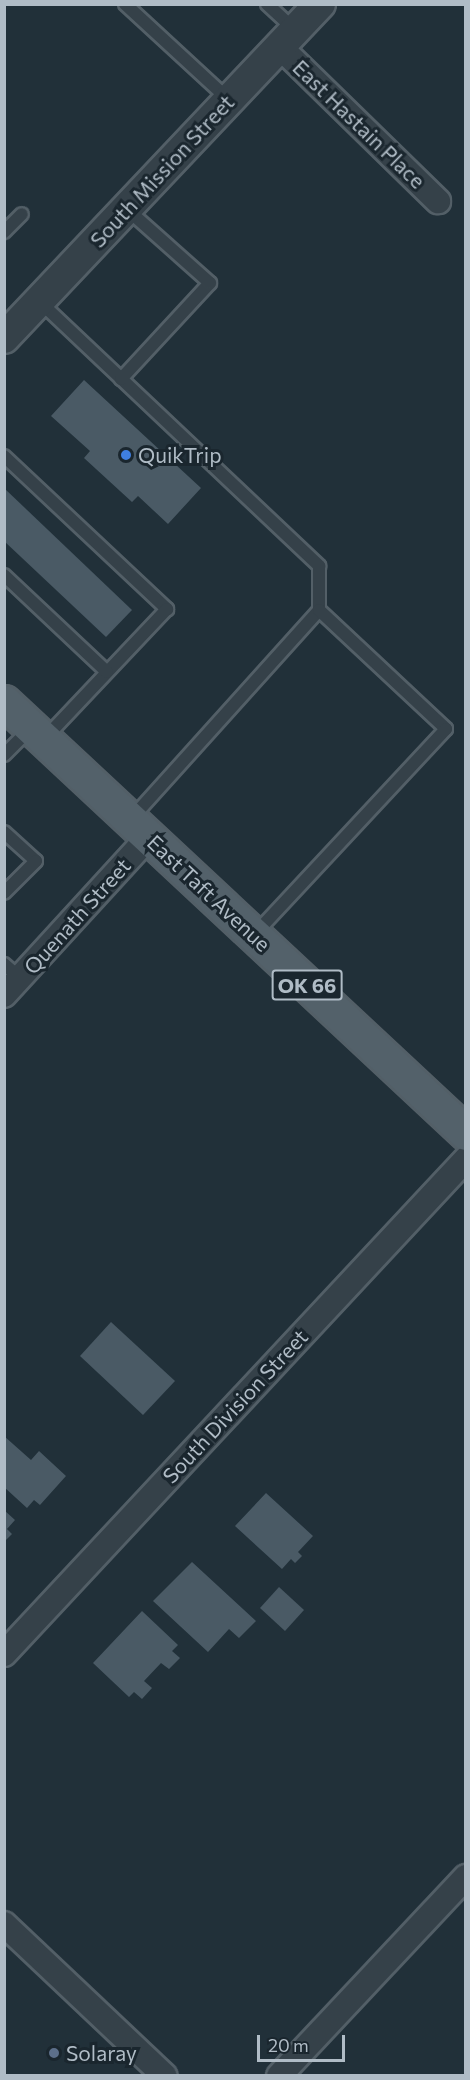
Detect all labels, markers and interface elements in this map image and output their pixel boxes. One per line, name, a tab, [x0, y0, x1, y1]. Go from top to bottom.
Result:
street label: East Hastain Place	[288, 55, 430, 193]
street label: South Mission Street	[85, 90, 239, 252]
place label: QuikTrip	[138, 442, 222, 468]
marker: QuikTrip	[119, 448, 133, 462]
street label: East Taft Avenue	[142, 830, 276, 956]
street label: Quenath Street	[18, 853, 136, 979]
road number: OK 66	[271, 968, 343, 1002]
street label: South Division Street	[157, 1324, 313, 1488]
scale bar	[260, 2023, 348, 2061]
text: 20 m	[268, 2034, 309, 2056]
place label: Solaray	[66, 2040, 137, 2066]
marker: Solaray	[47, 2046, 61, 2060]

